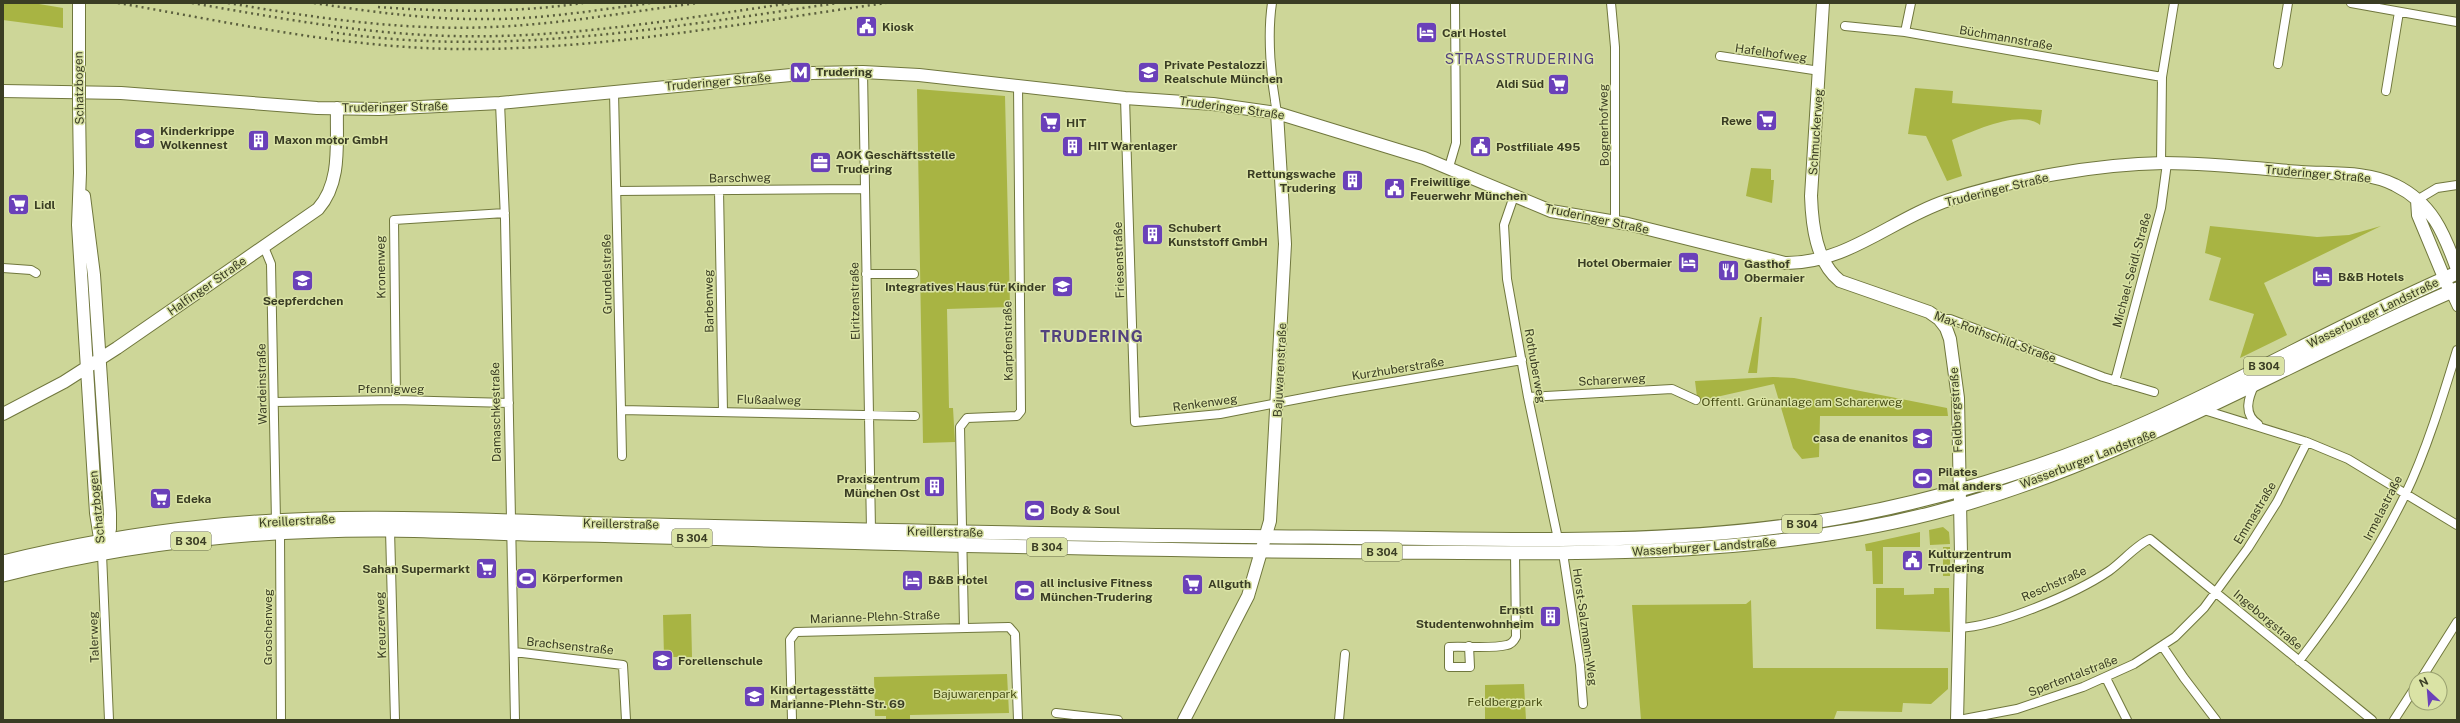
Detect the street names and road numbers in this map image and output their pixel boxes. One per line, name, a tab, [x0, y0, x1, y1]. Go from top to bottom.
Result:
street label: Büchmannstraße	[1958, 23, 2054, 53]
street label: Hafelhofweg	[1734, 41, 1808, 65]
street label: Schatzbogen	[71, 51, 87, 125]
street label: Truderinger Straße	[665, 70, 772, 94]
street label: Bognerhofweg	[1596, 84, 1612, 166]
street label: Schmuckerweg	[1806, 88, 1826, 176]
street label: Truderinger Straße	[1178, 94, 1286, 122]
street label: Truderinger Straße	[342, 99, 448, 115]
street label: Truderinger Straße	[2265, 162, 2372, 186]
street label: Barschweg	[709, 170, 771, 186]
street label: Truderinger Straße	[1944, 170, 2050, 210]
street label: Truderinger Straße	[1544, 201, 1651, 237]
street label: Michael-Seidl-Straße	[2110, 211, 2154, 329]
street label: Friesenstraße	[1111, 221, 1127, 299]
street label: Grundelstraße	[599, 233, 615, 314]
street label: Kronenweg	[373, 235, 389, 299]
street label: Halfinger Straße	[165, 254, 249, 318]
street label: Elritzenstraße	[847, 262, 863, 340]
street label: Barbenweg	[701, 269, 717, 333]
street label: Wasserburger Landstraße	[2305, 275, 2441, 351]
street label: Karpfenstraße	[1000, 301, 1016, 381]
street label: Max-Rothschild-Straße	[1932, 308, 2058, 366]
street label: Bajuwarenstraße	[1271, 322, 1289, 418]
street label: Rothuberweg	[1522, 328, 1548, 404]
street label: Wardeinstraße	[254, 343, 270, 425]
street label: Kurzhuberstraße	[1351, 355, 1445, 383]
road number: B 304	[2244, 357, 2284, 375]
street label: Damaschkestraße	[488, 362, 504, 462]
street label: Feldbergstraße	[1947, 367, 1965, 453]
street label: Scharerweg	[1578, 371, 1646, 389]
street label: Pfennigweg	[358, 382, 424, 396]
street label: Flußaalweg	[736, 392, 802, 408]
street label: Renkenweg	[1172, 392, 1238, 414]
street label: Wasserburger Landstraße	[2018, 427, 2158, 491]
street label: Schatzbogen	[86, 470, 108, 544]
street label: Irmelastraße	[2361, 473, 2405, 543]
street label: Emmastraße	[2231, 479, 2279, 547]
street label: Kreillerstraße	[258, 512, 336, 530]
road number: B 304	[1782, 515, 1822, 533]
street label: Kreillerstraße	[583, 516, 660, 532]
street label: Kreillerstraße	[907, 524, 984, 540]
road number: B 304	[672, 529, 712, 547]
road number: B 304	[171, 532, 211, 550]
street label: Wasserburger Landstraße	[1631, 535, 1777, 559]
road number: B 304	[1027, 538, 1067, 556]
road number: B 304	[1362, 543, 1402, 561]
street label: Reschstraße	[2019, 563, 2089, 605]
street label: Horst-Salzmann-Weg	[1570, 567, 1600, 687]
street label: Ingeborgstraße	[2231, 587, 2305, 653]
street label: Groschenweg	[261, 589, 275, 665]
street label: Kreuzerweg	[373, 591, 389, 659]
street label: Marianne-Plehn-Straße	[810, 608, 940, 626]
street label: Talerweg	[86, 611, 102, 663]
street label: Brachsenstraße	[526, 634, 615, 658]
street label: Spertentalstraße	[2026, 652, 2120, 700]

